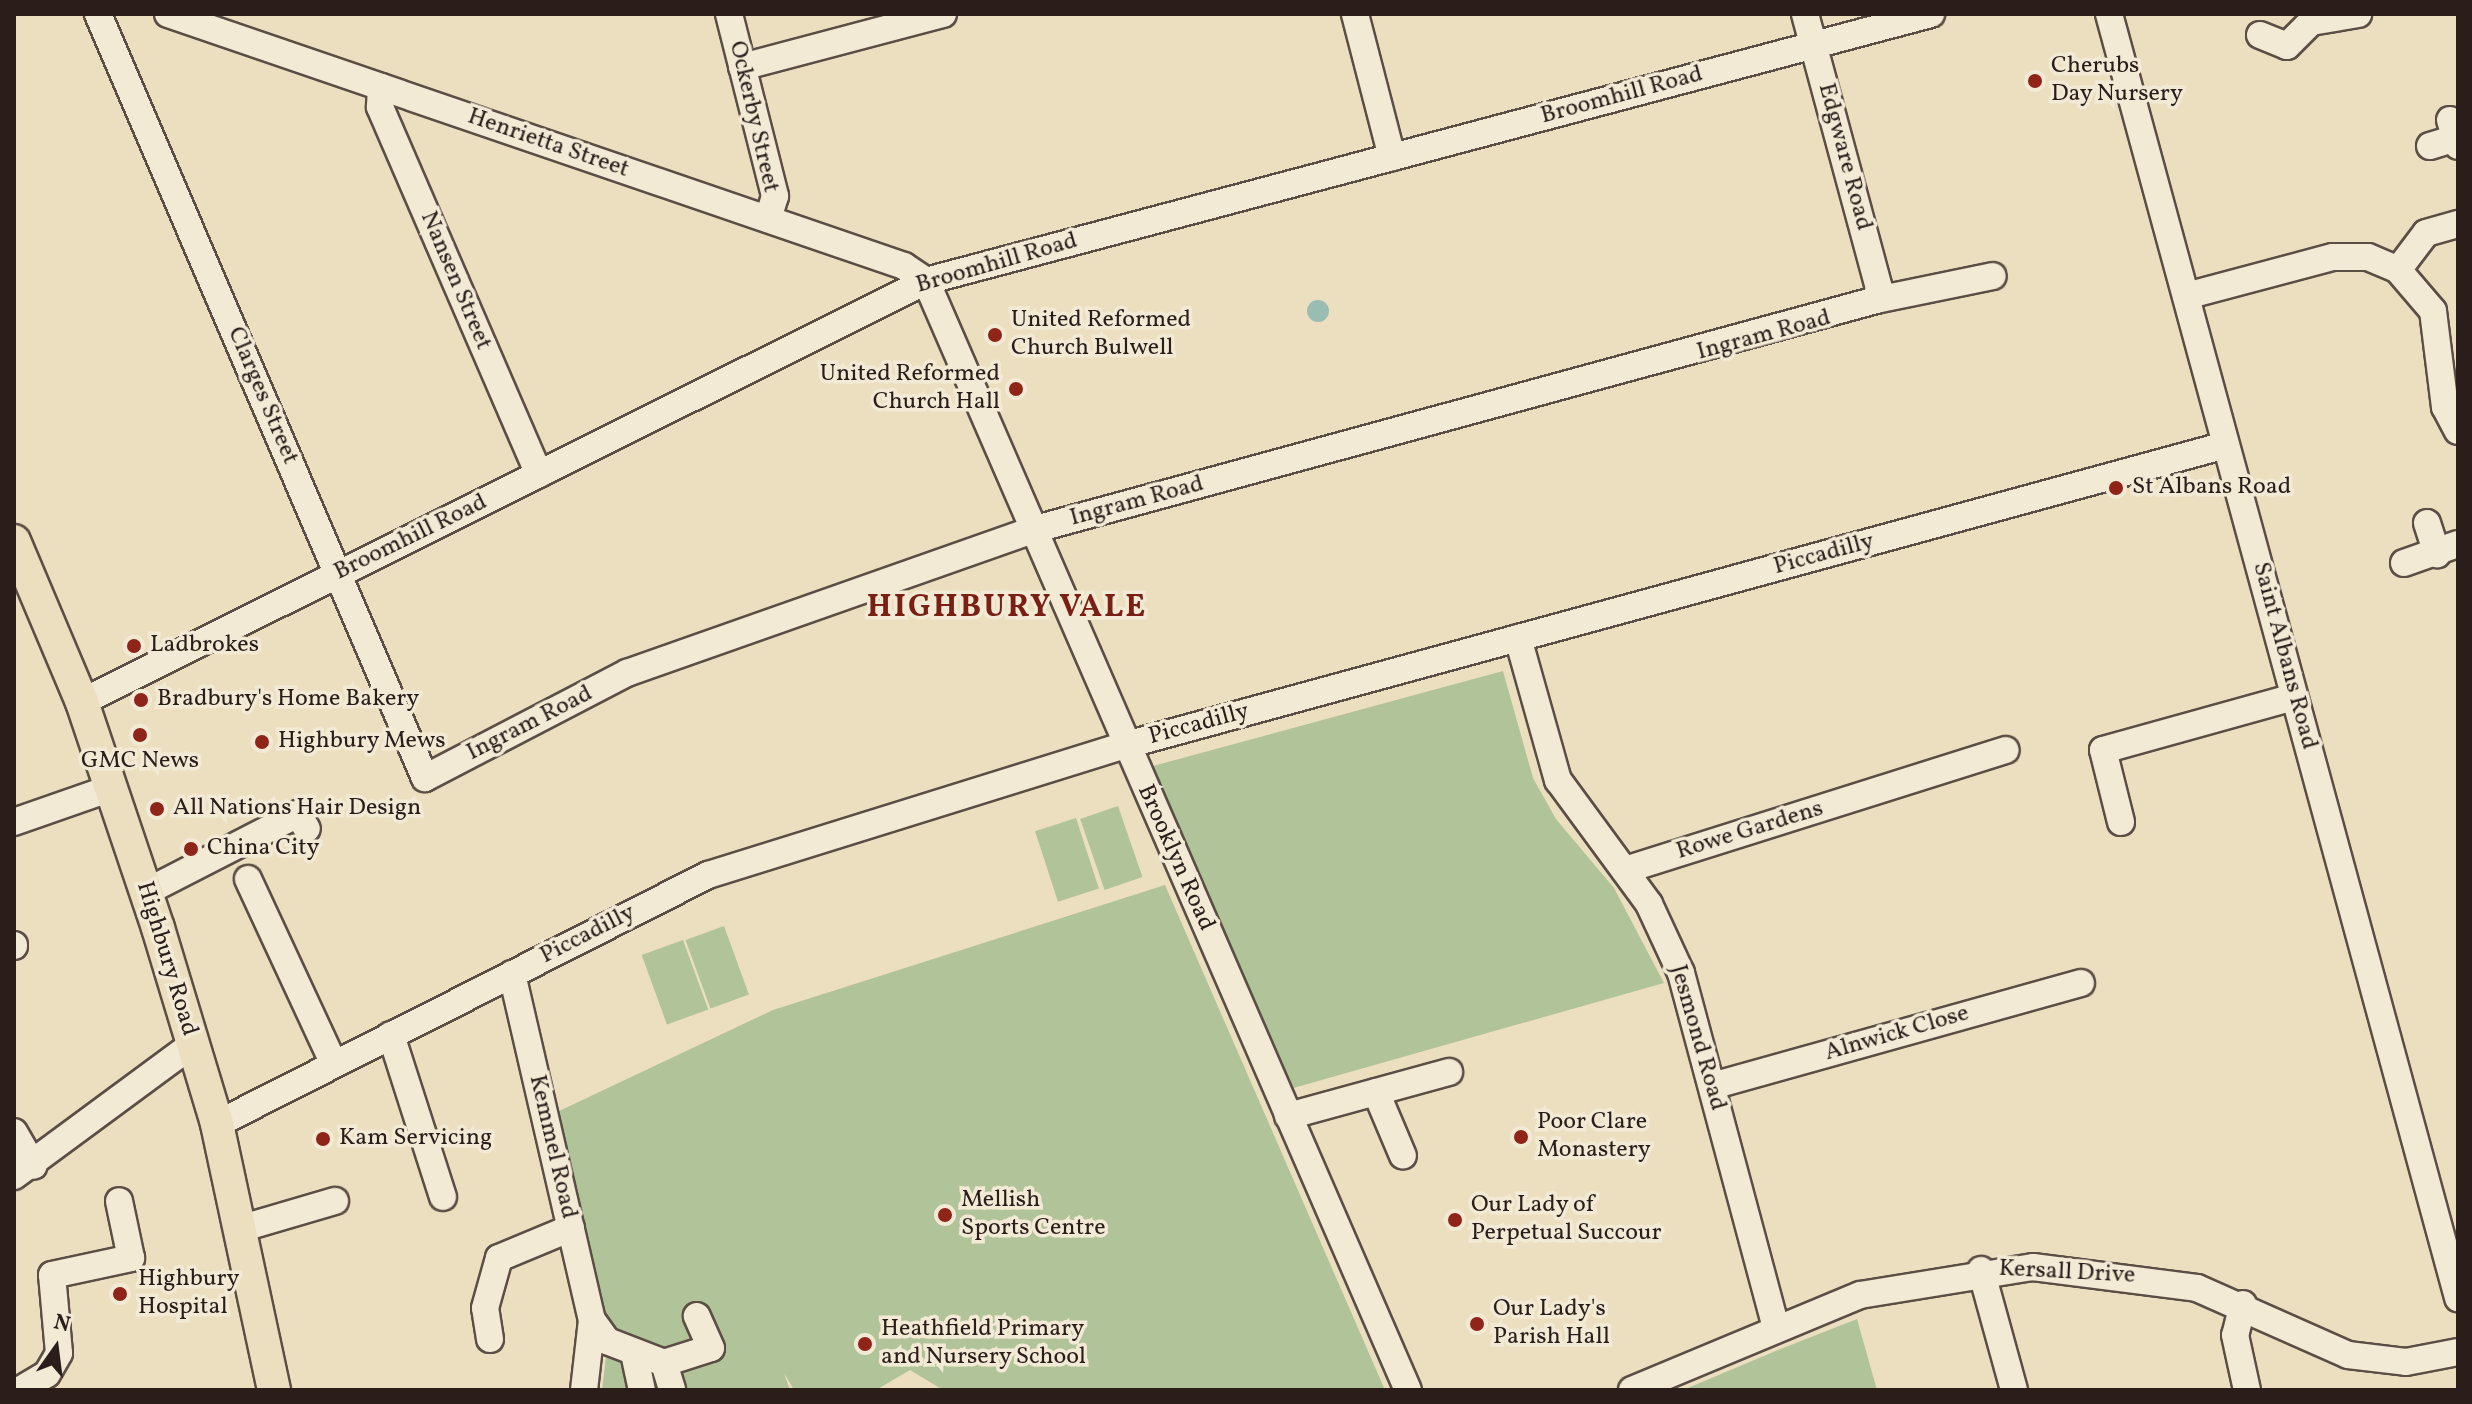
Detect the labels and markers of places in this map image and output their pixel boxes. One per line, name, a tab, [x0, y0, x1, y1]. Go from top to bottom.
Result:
place label: Cherubs Day Nursery	[2051, 53, 2184, 109]
marker: Cherubs Day Nursery	[2026, 72, 2044, 90]
place label: United Reformed Church Bulwell	[1011, 307, 1191, 363]
marker: United Reformed Church Bulwell	[986, 326, 1004, 344]
place label: United Reformed Church Hall	[820, 361, 1000, 417]
marker: United Reformed Church Hall	[1007, 380, 1025, 398]
place label: St Albans Road	[2132, 474, 2291, 502]
marker: St Albans Road	[2107, 479, 2125, 497]
place label: Ladbrokes	[150, 632, 259, 660]
marker: Ladbrokes	[125, 637, 143, 655]
place label: Bradbury's Home Bakery	[157, 686, 419, 714]
marker: Bradbury's Home Bakery	[132, 691, 150, 709]
marker: GMC News	[131, 726, 149, 744]
place label: Highbury Mews	[278, 728, 446, 756]
marker: Highbury Mews	[253, 733, 271, 751]
place label: GMC News	[81, 748, 199, 776]
place label: All Nations Hair Design	[173, 795, 421, 823]
marker: All Nations Hair Design	[148, 800, 166, 818]
place label: China City	[207, 835, 320, 863]
marker: China City	[182, 840, 200, 858]
place label: Poor Clare Monastery	[1537, 1109, 1651, 1165]
place label: Kam Servicing	[339, 1125, 492, 1153]
marker: Poor Clare Monastery	[1512, 1128, 1530, 1146]
marker: Kam Servicing	[314, 1130, 332, 1148]
place label: Mellish Sports Centre	[961, 1187, 1106, 1243]
place label: Our Lady of Perpetual Succour	[1471, 1192, 1662, 1248]
marker: Mellish Sports Centre	[936, 1206, 954, 1224]
marker: Our Lady of Perpetual Succour	[1446, 1211, 1464, 1229]
place label: Highbury Hospital	[138, 1266, 240, 1322]
marker: Highbury Hospital	[109, 1283, 131, 1305]
place label: Our Lady's Parish Hall	[1493, 1296, 1610, 1352]
marker: Our Lady's Parish Hall	[1468, 1315, 1486, 1333]
place label: Heathfield Primary and Nursery School	[881, 1316, 1087, 1372]
marker: Heathfield Primary and Nursery School	[856, 1335, 874, 1353]

